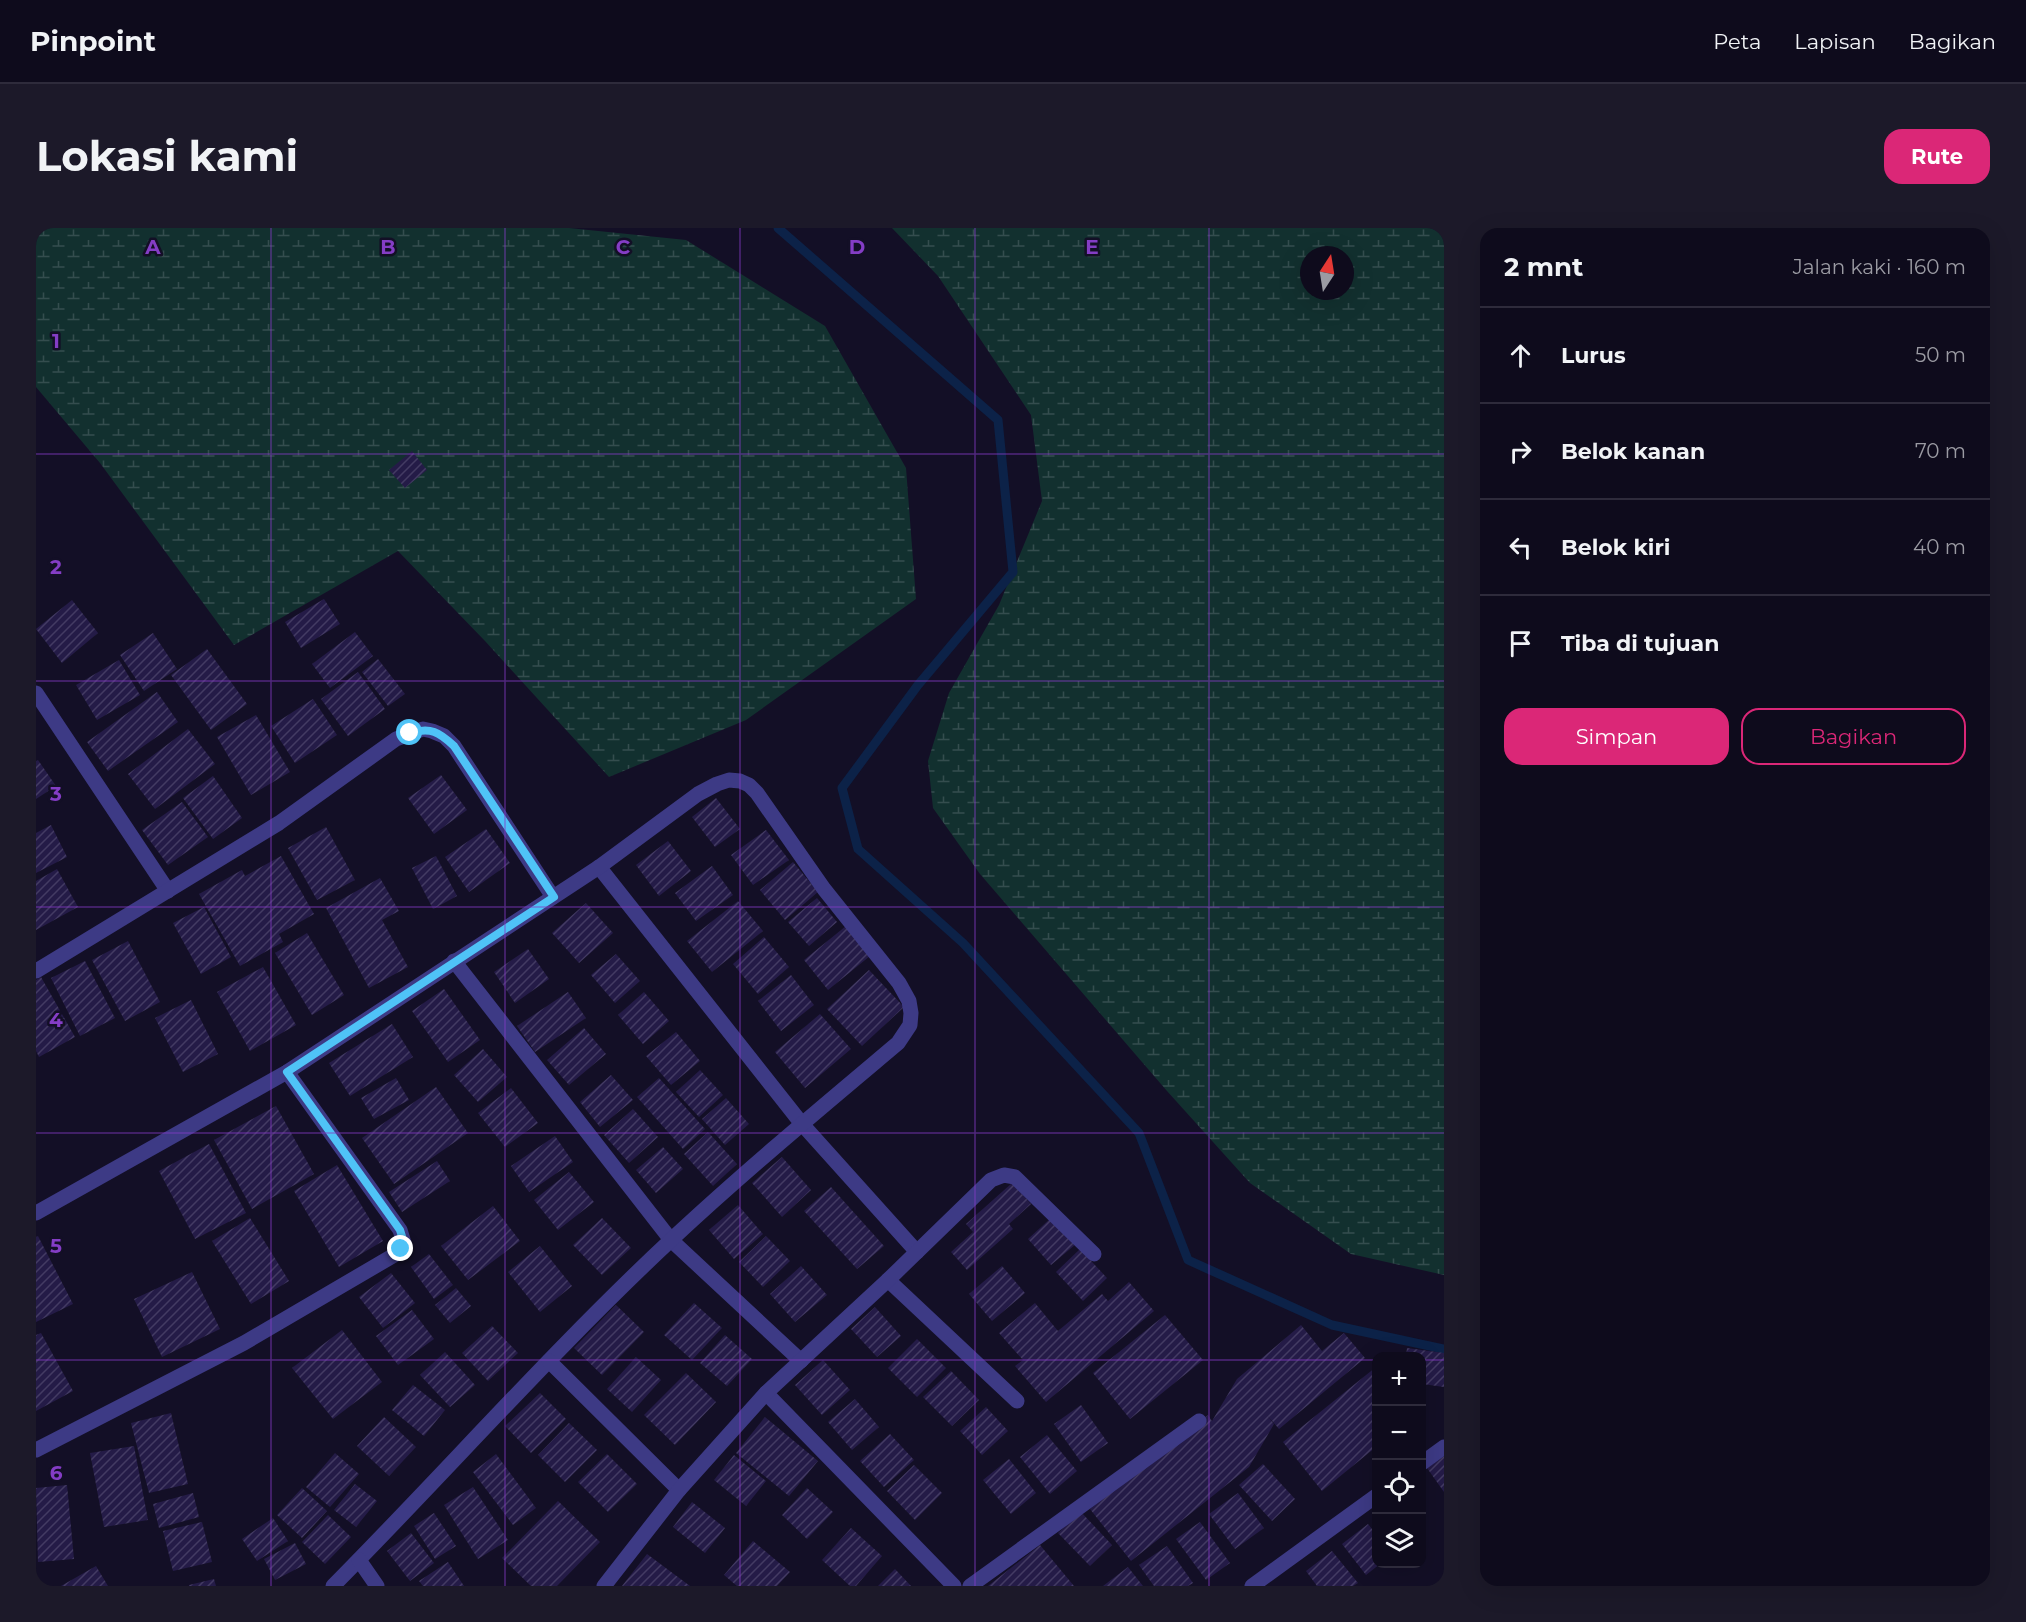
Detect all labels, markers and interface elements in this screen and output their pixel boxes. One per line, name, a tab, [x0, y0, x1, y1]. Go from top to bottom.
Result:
text: Pinpoint	[30, 24, 156, 58]
text: Peta	[1713, 29, 1761, 54]
text: Lapisan	[1794, 29, 1876, 54]
text: Bagikan	[1909, 29, 1996, 54]
button: Rute	[1884, 129, 1990, 184]
text: Lokasi kami	[36, 130, 298, 182]
text: A	[144, 235, 161, 259]
text: B	[380, 235, 396, 259]
text: C	[616, 235, 631, 259]
text: D	[849, 235, 865, 259]
text: E	[1085, 235, 1099, 259]
north arrow	[1300, 246, 1354, 300]
text: 2 mnt	[1504, 251, 1583, 283]
text: Jalan kaki · 160 m	[1793, 255, 1966, 279]
text: 1	[52, 329, 60, 353]
icon: ahead	[1504, 339, 1537, 372]
text: Lurus	[1561, 342, 1626, 369]
text: 50 m	[1915, 343, 1966, 367]
icon: right	[1504, 435, 1537, 468]
text: Belok kanan	[1561, 438, 1705, 465]
text: 70 m	[1915, 439, 1966, 463]
icon: left	[1504, 531, 1537, 564]
text: Belok kiri	[1561, 534, 1670, 561]
text: 40 m	[1913, 535, 1966, 559]
text: 2	[50, 555, 62, 579]
icon: arrive	[1504, 627, 1537, 660]
text: Tiba di tujuan	[1561, 630, 1719, 657]
button: Simpan	[1504, 708, 1729, 765]
button: Bagikan	[1741, 708, 1966, 765]
route start	[396, 719, 422, 745]
text: 3	[49, 782, 62, 806]
text: 4	[49, 1008, 63, 1032]
text: 5	[50, 1234, 62, 1258]
route end	[387, 1235, 413, 1261]
map controls	[1372, 1352, 1426, 1568]
button: +	[1372, 1352, 1426, 1406]
button: −	[1372, 1406, 1426, 1460]
button: locate	[1372, 1460, 1426, 1514]
text: 6	[50, 1461, 63, 1485]
button: layers	[1372, 1514, 1426, 1568]

